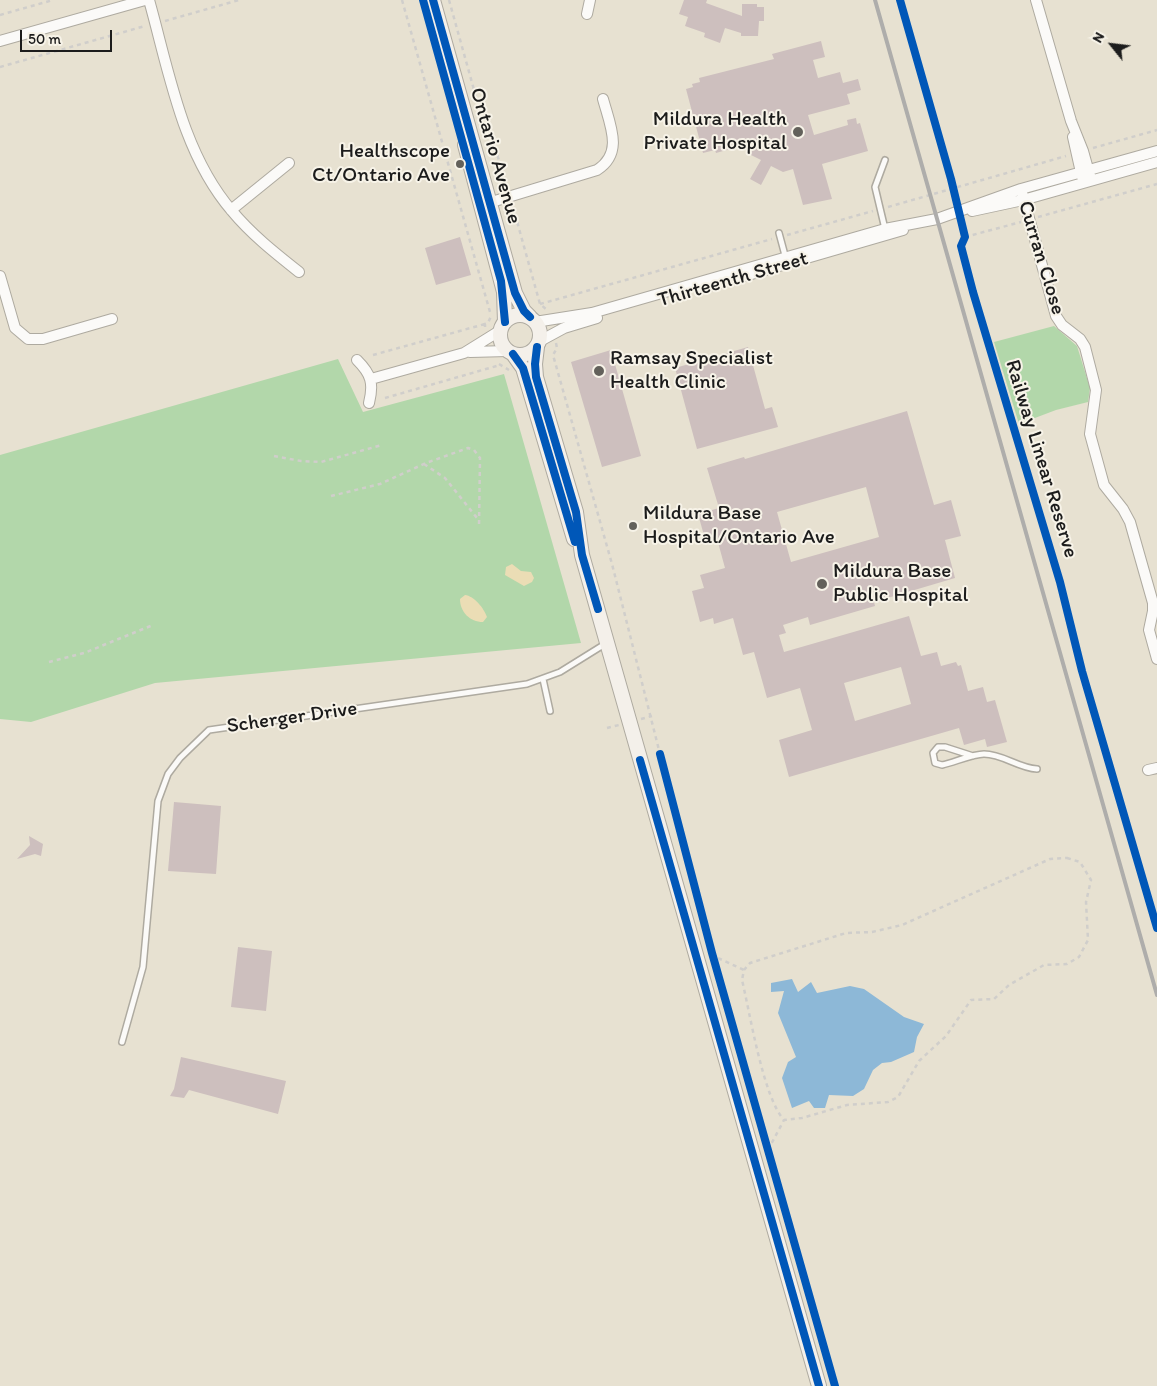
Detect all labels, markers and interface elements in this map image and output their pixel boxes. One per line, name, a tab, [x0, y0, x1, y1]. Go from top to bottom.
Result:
scale bar	[22, 20, 115, 52]
north arrow	[1087, 20, 1137, 70]
text: N	[1089, 29, 1108, 46]
text: 50 m	[28, 30, 61, 48]
street label: Ontario Avenue	[464, 85, 526, 227]
place label: Mildura Health Private Hospital	[643, 107, 787, 157]
marker: Mildura Health Private Hospital	[791, 125, 805, 139]
place label: Healthscope Ct/Ontario Ave	[312, 139, 450, 189]
marker: Healthscope Ct/Ontario Ave	[454, 158, 466, 170]
street label: Curran Close	[1012, 198, 1070, 318]
street label: Thirteenth Street	[655, 246, 811, 314]
place label: Ramsay Specialist Health Clinic	[610, 346, 773, 396]
street label: Railway Linear Reserve	[999, 357, 1083, 561]
marker: Ramsay Specialist Health Clinic	[592, 364, 606, 378]
place label: Mildura Base Hospital/Ontario Ave	[643, 501, 835, 551]
marker: Mildura Base Hospital/Ontario Ave	[627, 520, 639, 532]
place label: Mildura Base Public Hospital	[833, 559, 969, 609]
marker: Mildura Base Public Hospital	[815, 577, 829, 591]
street label: Scherger Drive	[225, 696, 359, 740]

